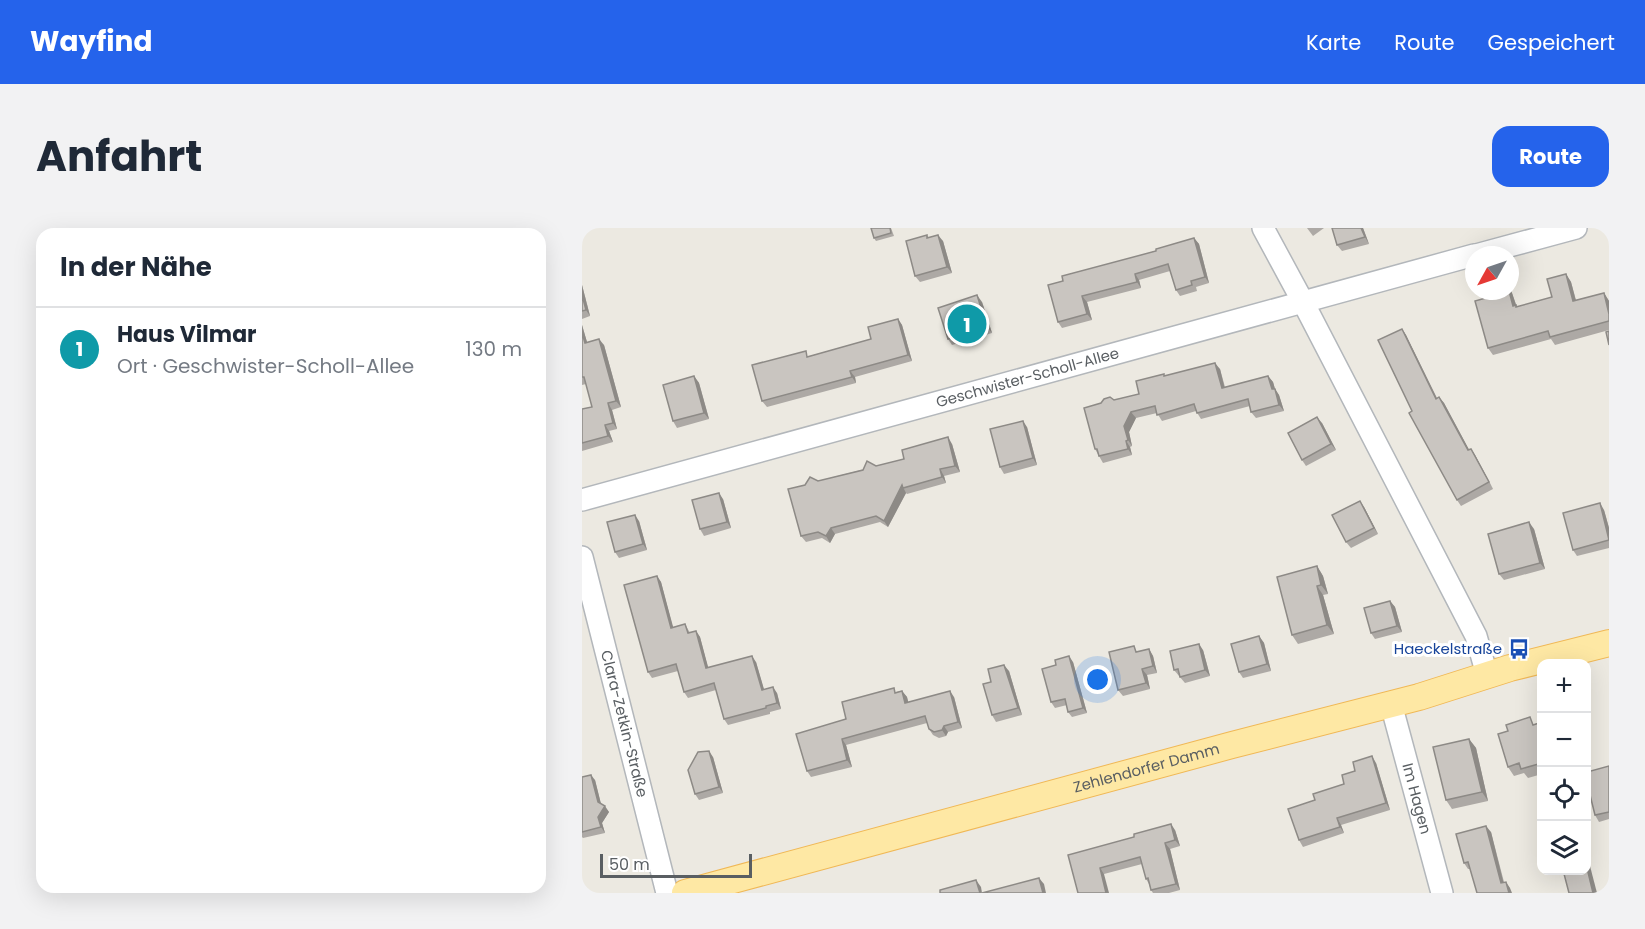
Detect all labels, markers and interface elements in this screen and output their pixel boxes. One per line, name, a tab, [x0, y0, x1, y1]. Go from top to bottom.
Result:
text: Wayfind	[30, 22, 152, 61]
text: Karte	[1306, 28, 1361, 57]
text: Route	[1394, 28, 1455, 57]
text: Gespeichert	[1488, 28, 1615, 57]
button: Route	[1492, 126, 1609, 187]
text: Anfahrt	[36, 127, 202, 186]
north arrow	[1465, 246, 1519, 300]
text: In der Nähe	[60, 249, 212, 285]
pin: 1	[948, 302, 986, 346]
text: Haus Vilmar	[117, 319, 256, 350]
text: 1	[76, 335, 83, 363]
text: 130 m	[465, 335, 522, 363]
street label: Geschwister-Scholl-Allee	[933, 342, 1121, 412]
text: Ort · Geschwister-Scholl-Allee	[117, 352, 414, 380]
bus stop icon: Haeckelstraße	[1507, 637, 1531, 661]
place label: Haeckelstraße	[1394, 638, 1502, 659]
street label: Clara-Zetkin-Straße	[596, 648, 653, 800]
map controls	[1537, 659, 1591, 875]
button: +	[1537, 659, 1591, 713]
your location	[1083, 665, 1112, 694]
button: −	[1537, 713, 1591, 767]
street label: Zehlendorfer Damm	[1071, 738, 1222, 797]
street label: Im Hagen	[1397, 761, 1437, 836]
button: locate	[1537, 767, 1591, 821]
button: layers	[1537, 821, 1591, 875]
scale bar	[600, 851, 752, 878]
text: 50 m	[609, 853, 650, 876]

